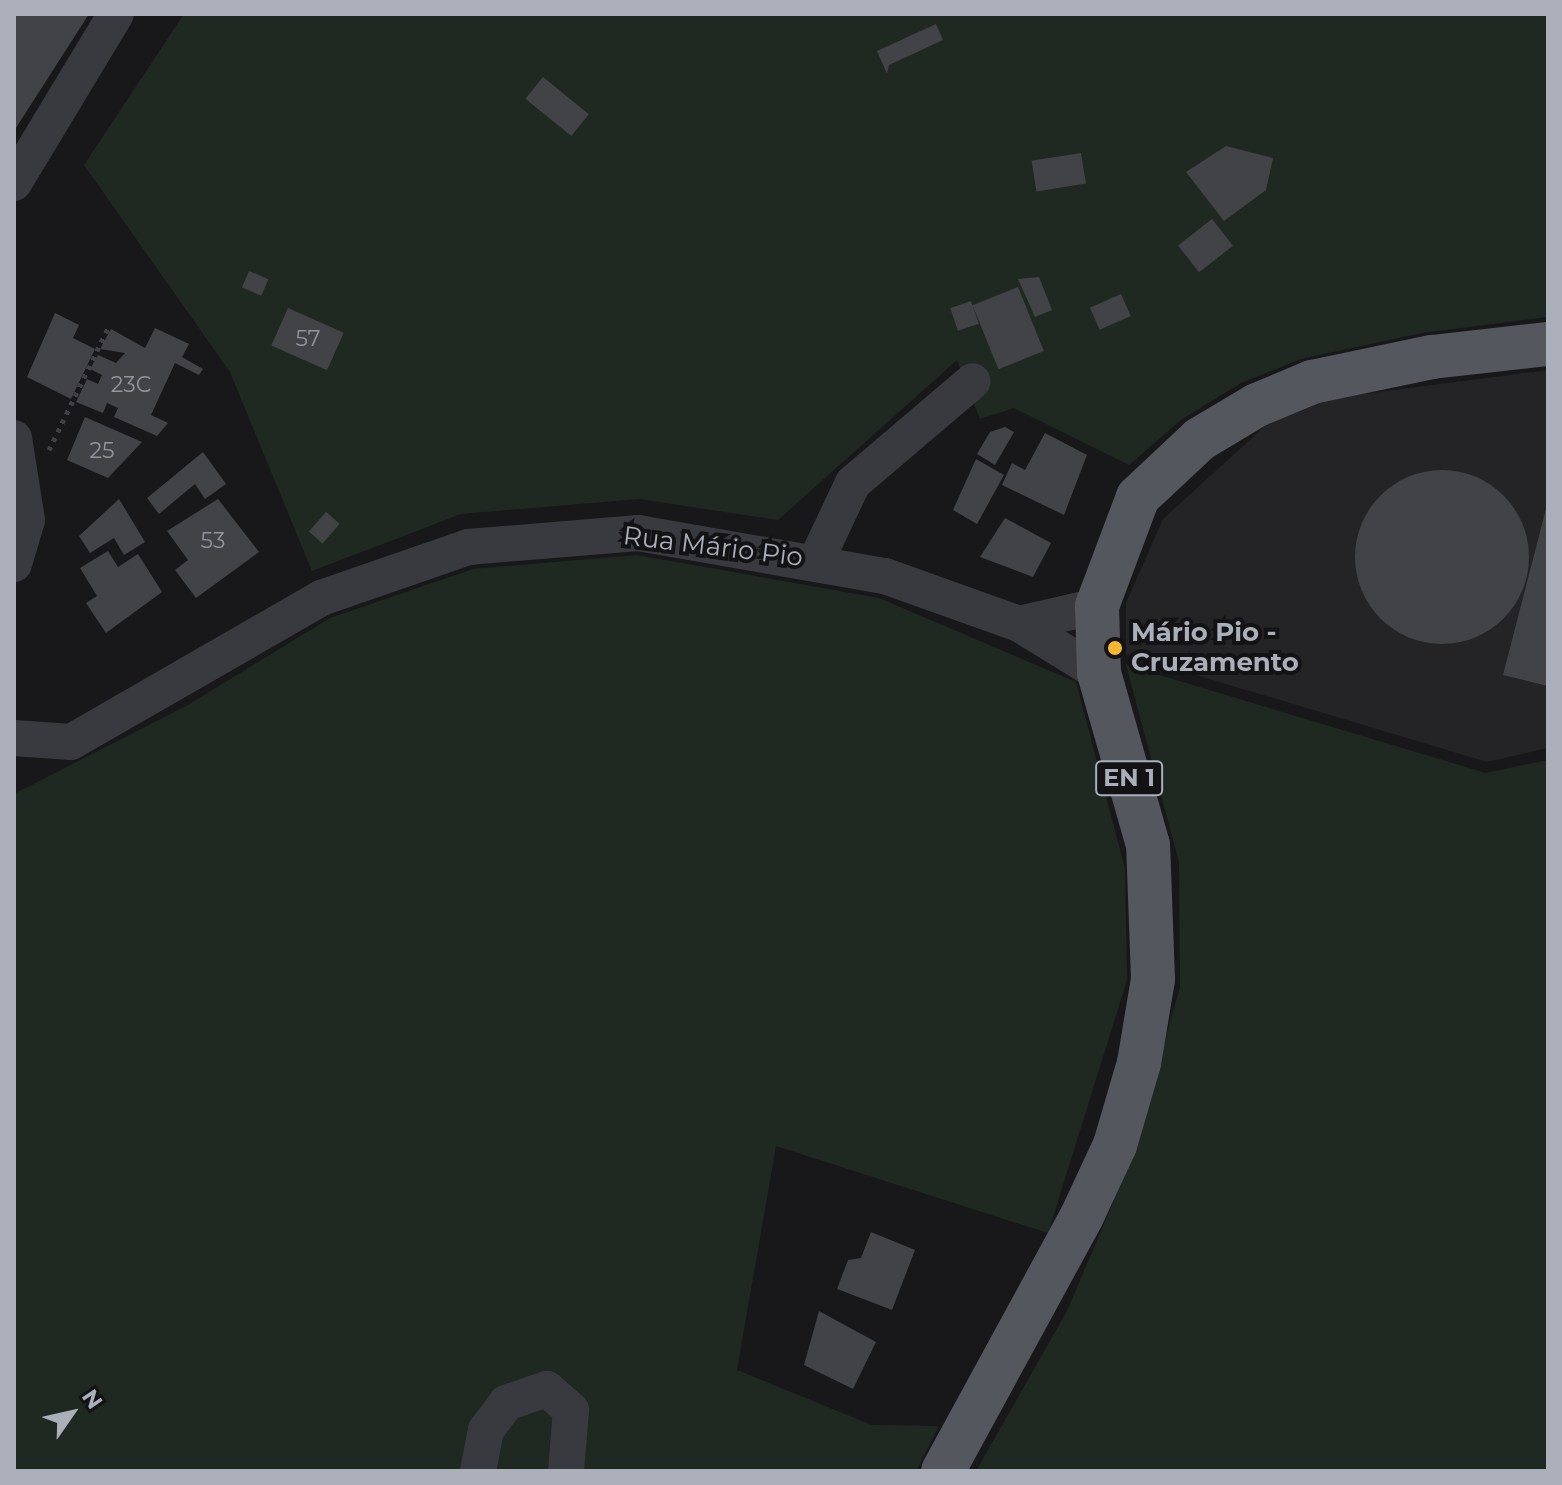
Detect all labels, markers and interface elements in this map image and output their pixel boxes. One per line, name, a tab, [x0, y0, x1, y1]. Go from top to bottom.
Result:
house number: 57	[295, 326, 321, 352]
house number: 23C	[111, 372, 151, 398]
house number: 25	[90, 438, 114, 464]
street label: Rua Mário Pio	[621, 520, 805, 574]
house number: 53	[201, 528, 225, 554]
place label: Mário Pio - Cruzamento	[1131, 617, 1299, 678]
marker: Mário Pio - Cruzamento	[1106, 639, 1124, 657]
road number: EN 1	[1095, 758, 1163, 798]
north arrow	[32, 1373, 112, 1453]
text: N	[76, 1384, 108, 1414]

